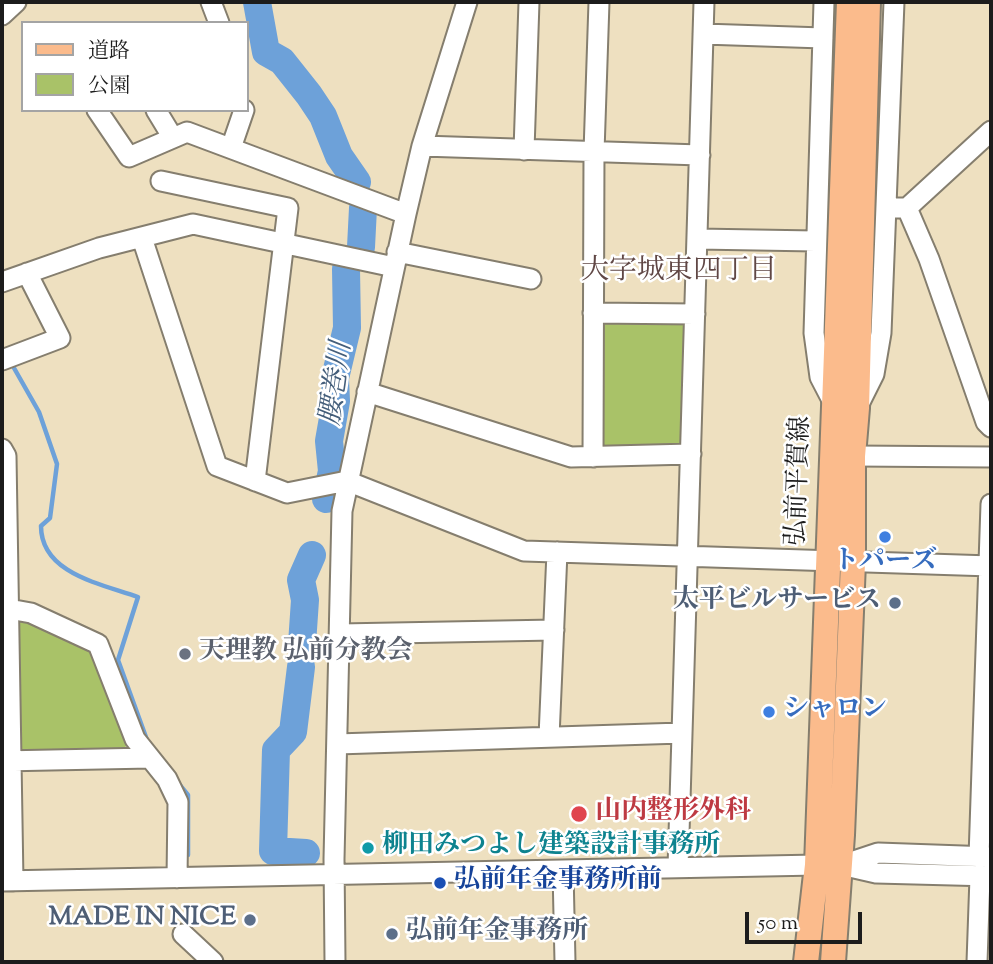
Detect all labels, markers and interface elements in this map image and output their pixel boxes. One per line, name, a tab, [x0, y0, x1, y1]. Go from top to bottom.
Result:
legend	[21, 21, 248, 112]
text: 道路	[88, 37, 130, 67]
text: 公園	[88, 72, 130, 102]
district label: 大字城東四丁目	[581, 256, 777, 290]
water label: 腰巻川	[317, 340, 361, 428]
street label: 弘前平賀線	[783, 415, 819, 547]
marker: トパーズ	[877, 529, 893, 545]
place label: トパーズ	[833, 548, 937, 580]
place label: 太平ビルサービス	[673, 587, 881, 619]
marker: 太平ビルサービス	[887, 595, 903, 611]
place label: 天理教 弘前分教会	[199, 638, 413, 670]
marker: 天理教 弘前分教会	[177, 646, 193, 662]
place label: シャロン	[783, 696, 887, 728]
marker: シャロン	[761, 704, 777, 720]
place label: 山内整形外科	[595, 798, 751, 830]
marker: 山内整形外科	[569, 804, 589, 824]
place label: 柳田みつよし建築設計事務所	[382, 832, 720, 864]
marker: 柳田みつよし建築設計事務所	[360, 840, 376, 856]
place label: 弘前年金事務所前	[454, 867, 662, 899]
marker: 弘前年金事務所前	[432, 875, 448, 891]
scale bar	[748, 898, 865, 942]
place label: MADE IN NICE	[48, 904, 236, 936]
text: 50 m	[758, 909, 798, 939]
marker: MADE IN NICE	[242, 912, 258, 928]
place label: 弘前年金事務所	[406, 918, 588, 950]
marker: 弘前年金事務所	[384, 926, 400, 942]

